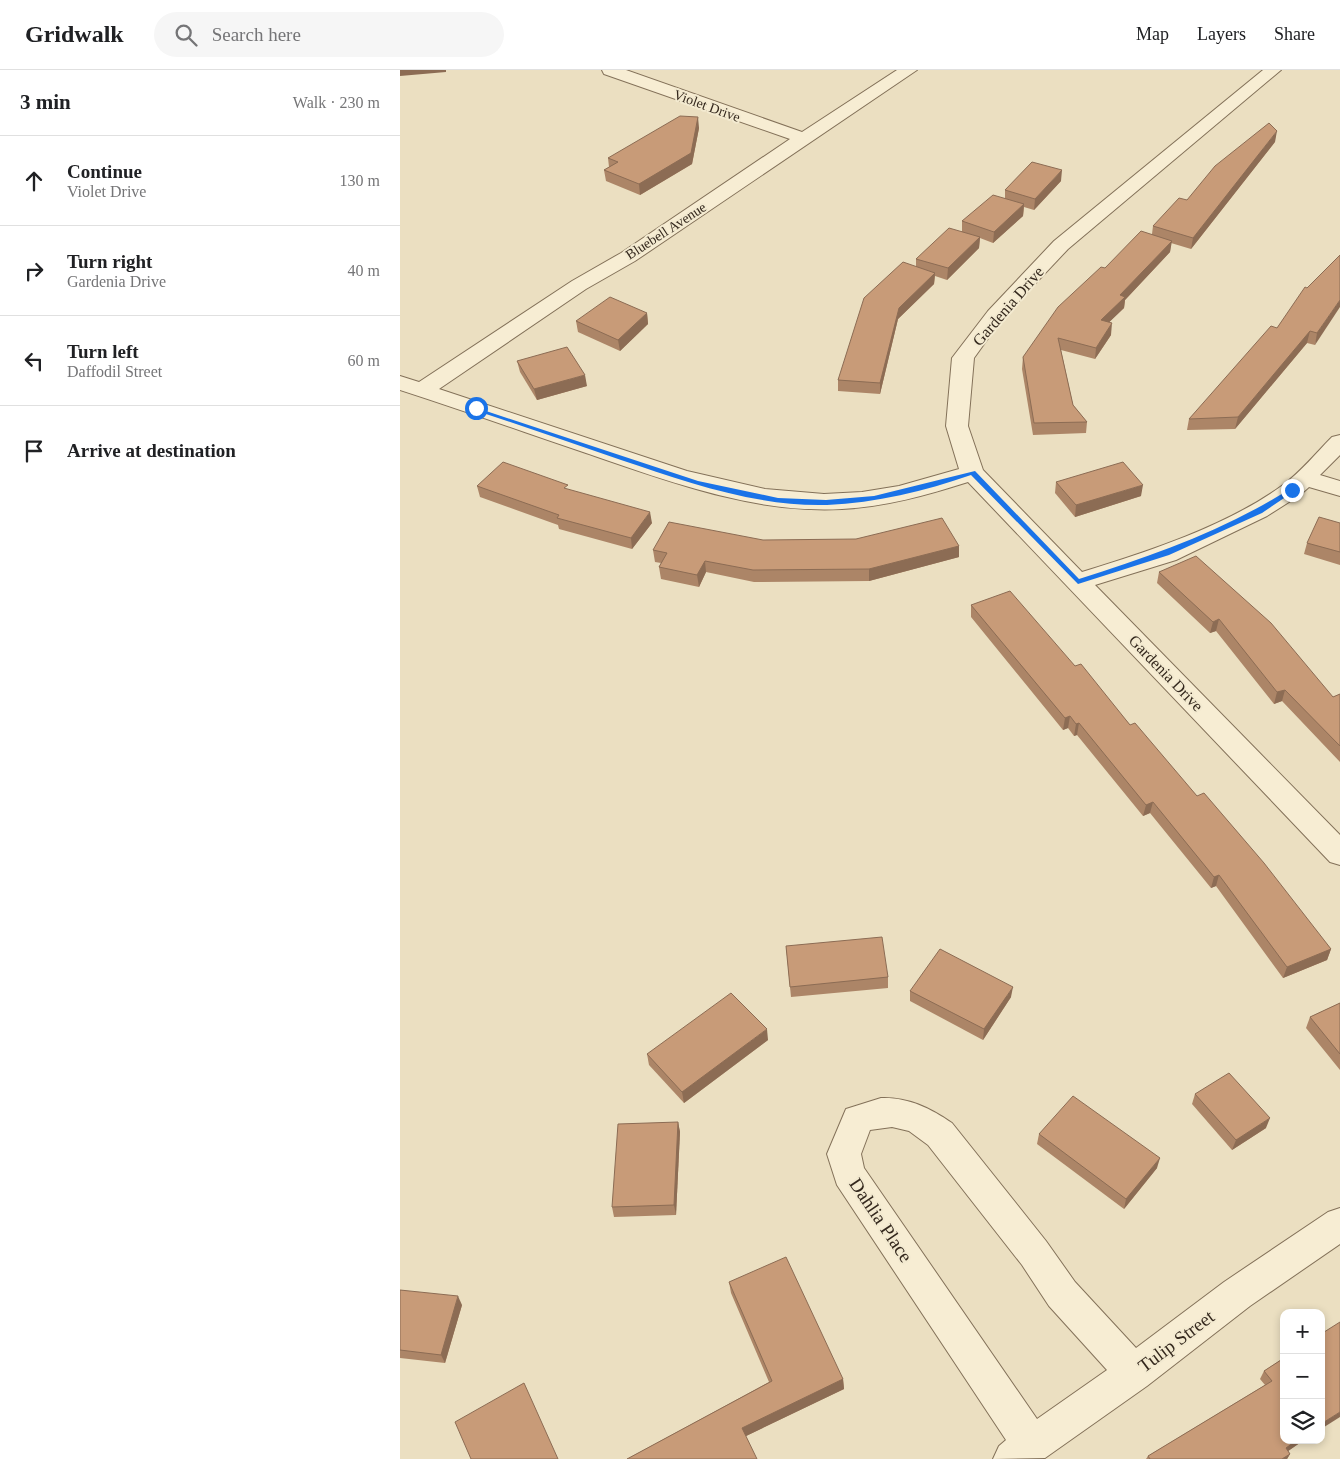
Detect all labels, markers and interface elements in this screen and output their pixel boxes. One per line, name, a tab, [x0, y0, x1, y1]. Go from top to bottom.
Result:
search box	[154, 12, 504, 57]
text: Gridwalk	[25, 21, 124, 47]
icon: search	[172, 21, 200, 49]
text: Search here	[212, 24, 301, 45]
text: Map	[1136, 24, 1169, 44]
text: Layers	[1197, 24, 1246, 44]
text: Share	[1274, 24, 1315, 44]
street label: Violet Drive	[672, 87, 742, 125]
text: 3 min	[20, 90, 71, 114]
text: Walk · 230 m	[293, 94, 380, 111]
text: Continue	[67, 161, 142, 182]
icon: ahead	[20, 167, 48, 195]
text: 130 m	[340, 172, 380, 189]
text: Violet Drive	[67, 183, 146, 200]
street label: Bluebell Avenue	[623, 199, 709, 263]
text: Turn right	[67, 251, 152, 272]
icon: right	[20, 257, 48, 285]
text: 40 m	[348, 262, 380, 279]
street label: Gardenia Drive	[969, 263, 1047, 349]
text: Gardenia Drive	[67, 273, 166, 290]
text: Turn left	[67, 341, 139, 362]
icon: left	[20, 347, 48, 375]
text: 60 m	[348, 352, 380, 369]
text: Daffodil Street	[67, 363, 162, 380]
route start	[465, 397, 488, 420]
icon: arrive	[20, 437, 48, 465]
text: Arrive at destination	[67, 440, 236, 461]
route end	[1281, 479, 1304, 502]
street label: Gardenia Drive	[1125, 631, 1207, 715]
street label: Dahlia Place	[845, 1174, 917, 1266]
street label: Tulip Street	[1134, 1305, 1219, 1376]
map controls	[1280, 1309, 1325, 1444]
button: +	[1280, 1309, 1325, 1354]
button: −	[1280, 1354, 1325, 1399]
button: layers	[1280, 1399, 1325, 1444]

